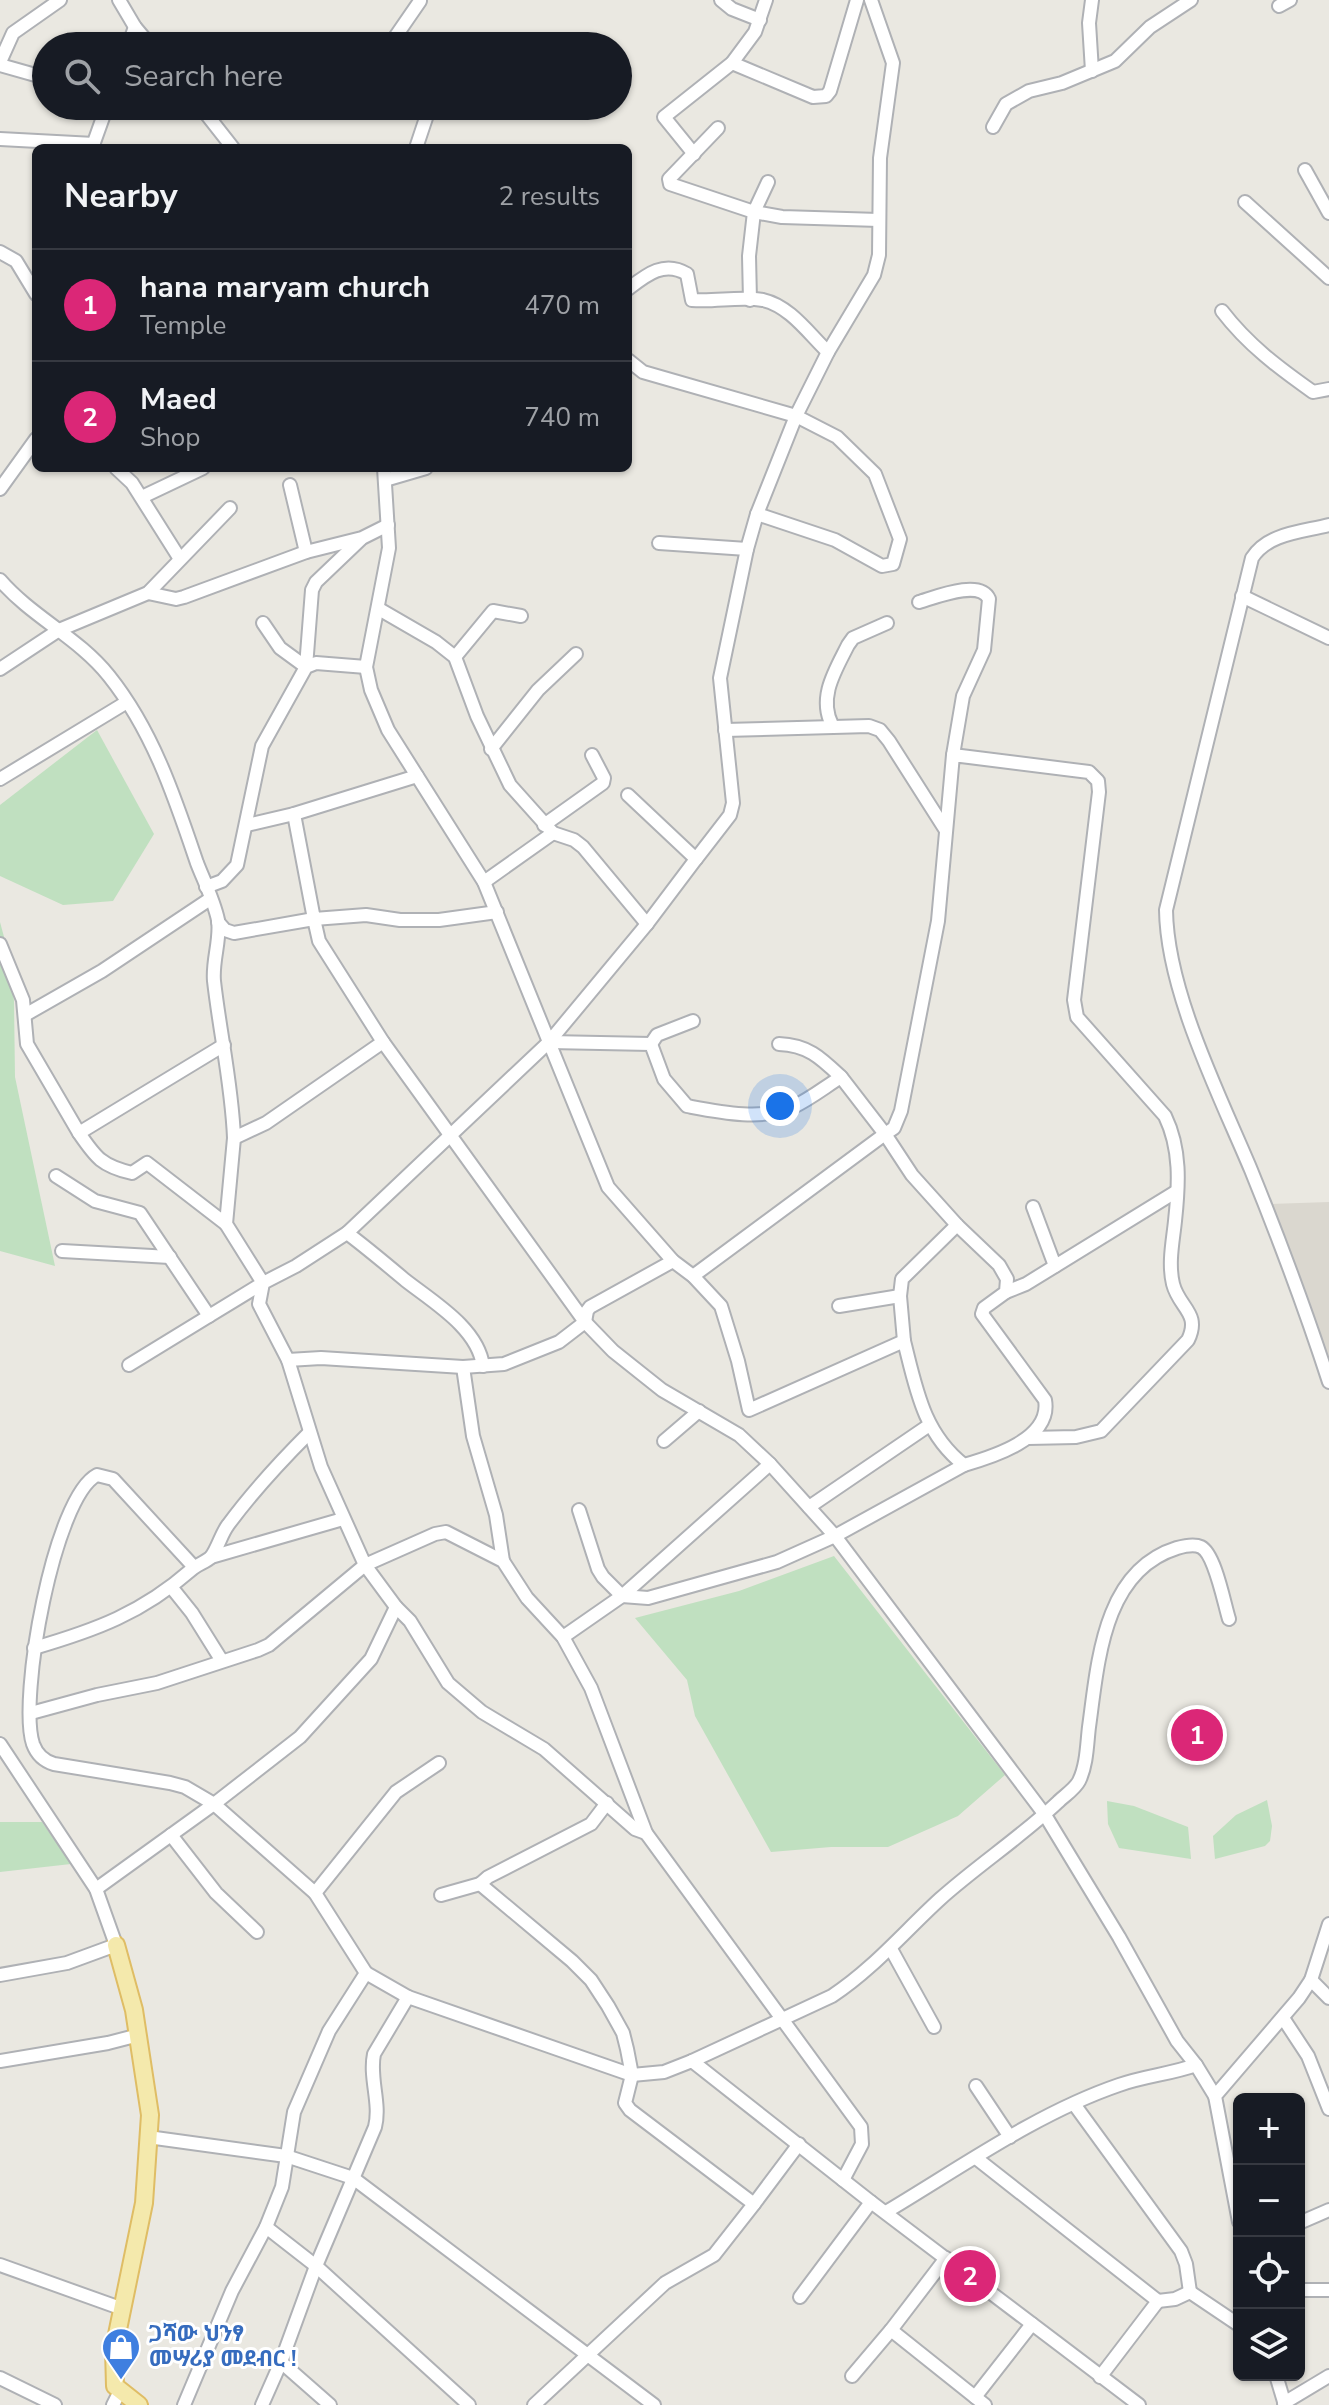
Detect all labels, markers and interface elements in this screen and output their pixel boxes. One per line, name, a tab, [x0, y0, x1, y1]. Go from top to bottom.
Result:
search box	[32, 32, 632, 120]
icon: search	[60, 54, 104, 98]
text: Search here	[124, 56, 283, 97]
text: Nearby	[64, 173, 178, 219]
text: 2 results	[499, 179, 600, 214]
text: hana maryam church	[140, 267, 430, 308]
text: 1	[82, 288, 98, 323]
text: 470 m	[524, 288, 600, 323]
text: Temple	[140, 308, 226, 343]
text: Maed	[140, 379, 217, 420]
text: 2	[82, 400, 98, 435]
text: 740 m	[524, 400, 600, 435]
text: Shop	[140, 420, 200, 455]
your location	[760, 1086, 800, 1126]
pin: 1	[1171, 1705, 1223, 1765]
map controls	[1233, 2093, 1305, 2381]
button: +	[1233, 2093, 1305, 2165]
button: −	[1233, 2165, 1305, 2237]
button: locate	[1233, 2237, 1305, 2309]
pin: 2	[944, 2246, 996, 2306]
button: layers	[1233, 2309, 1305, 2381]
place label: ጋሻው ህንፃ መሣሪያ መደብር !	[149, 2319, 296, 2374]
shop icon: ጋሻው ህንፃ መሣሪያ መደብር !	[100, 2326, 142, 2381]

